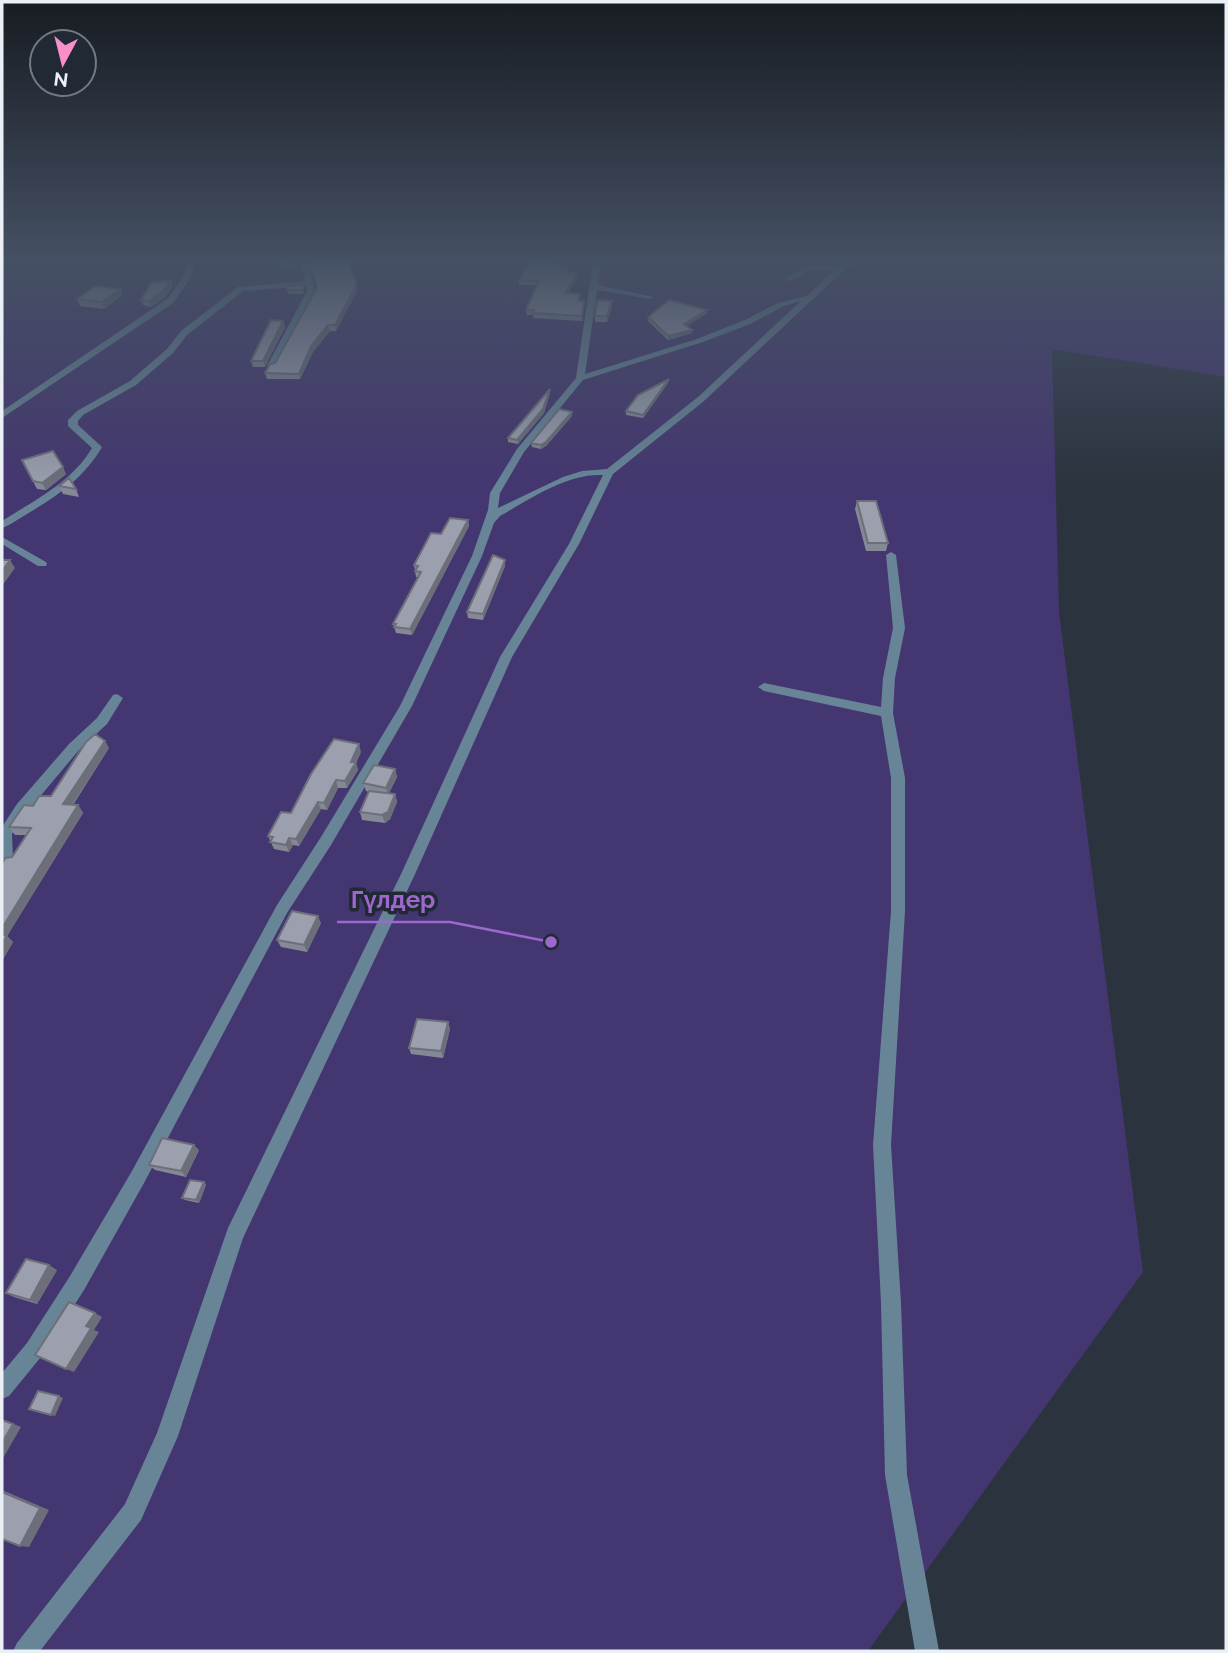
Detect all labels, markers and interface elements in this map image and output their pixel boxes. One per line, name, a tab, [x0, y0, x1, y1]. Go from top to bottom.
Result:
north arrow	[28, 28, 98, 98]
text: N	[52, 68, 69, 92]
callout: Гүлдер	[337, 877, 450, 922]
text: Гүлдер	[351, 885, 435, 914]

